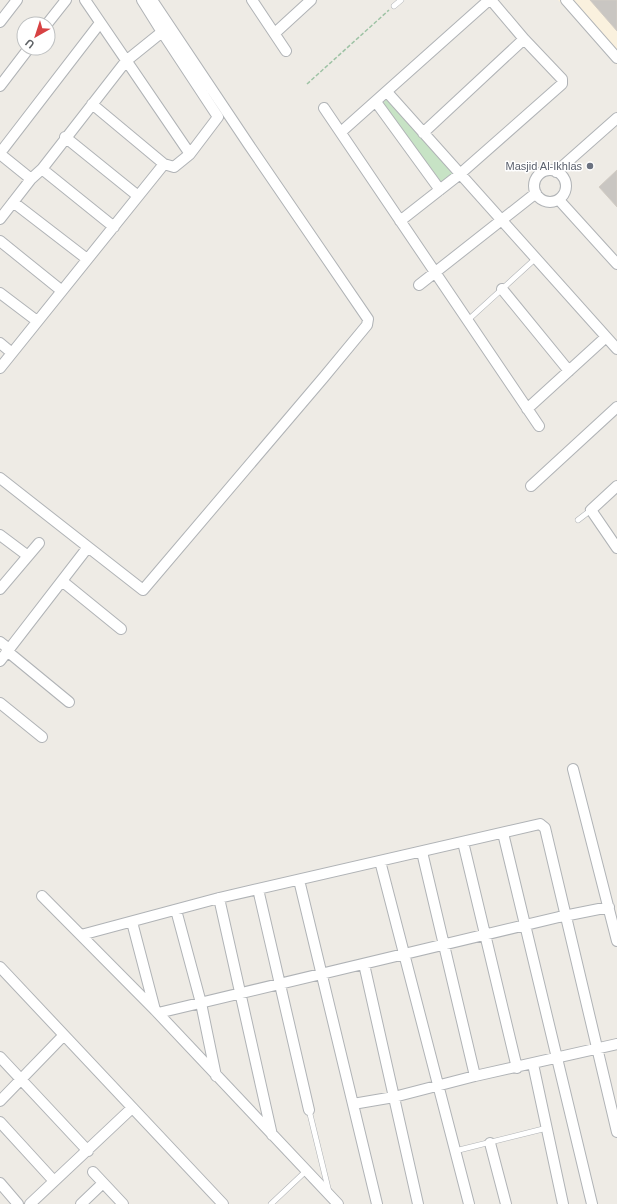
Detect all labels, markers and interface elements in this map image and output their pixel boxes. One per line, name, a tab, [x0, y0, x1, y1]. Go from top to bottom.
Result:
north arrow	[16, 16, 56, 56]
text: U	[23, 37, 37, 51]
place label: Masjid Al-Ikhlas	[506, 160, 582, 172]
marker: Masjid Al-Ikhlas	[585, 161, 595, 171]

